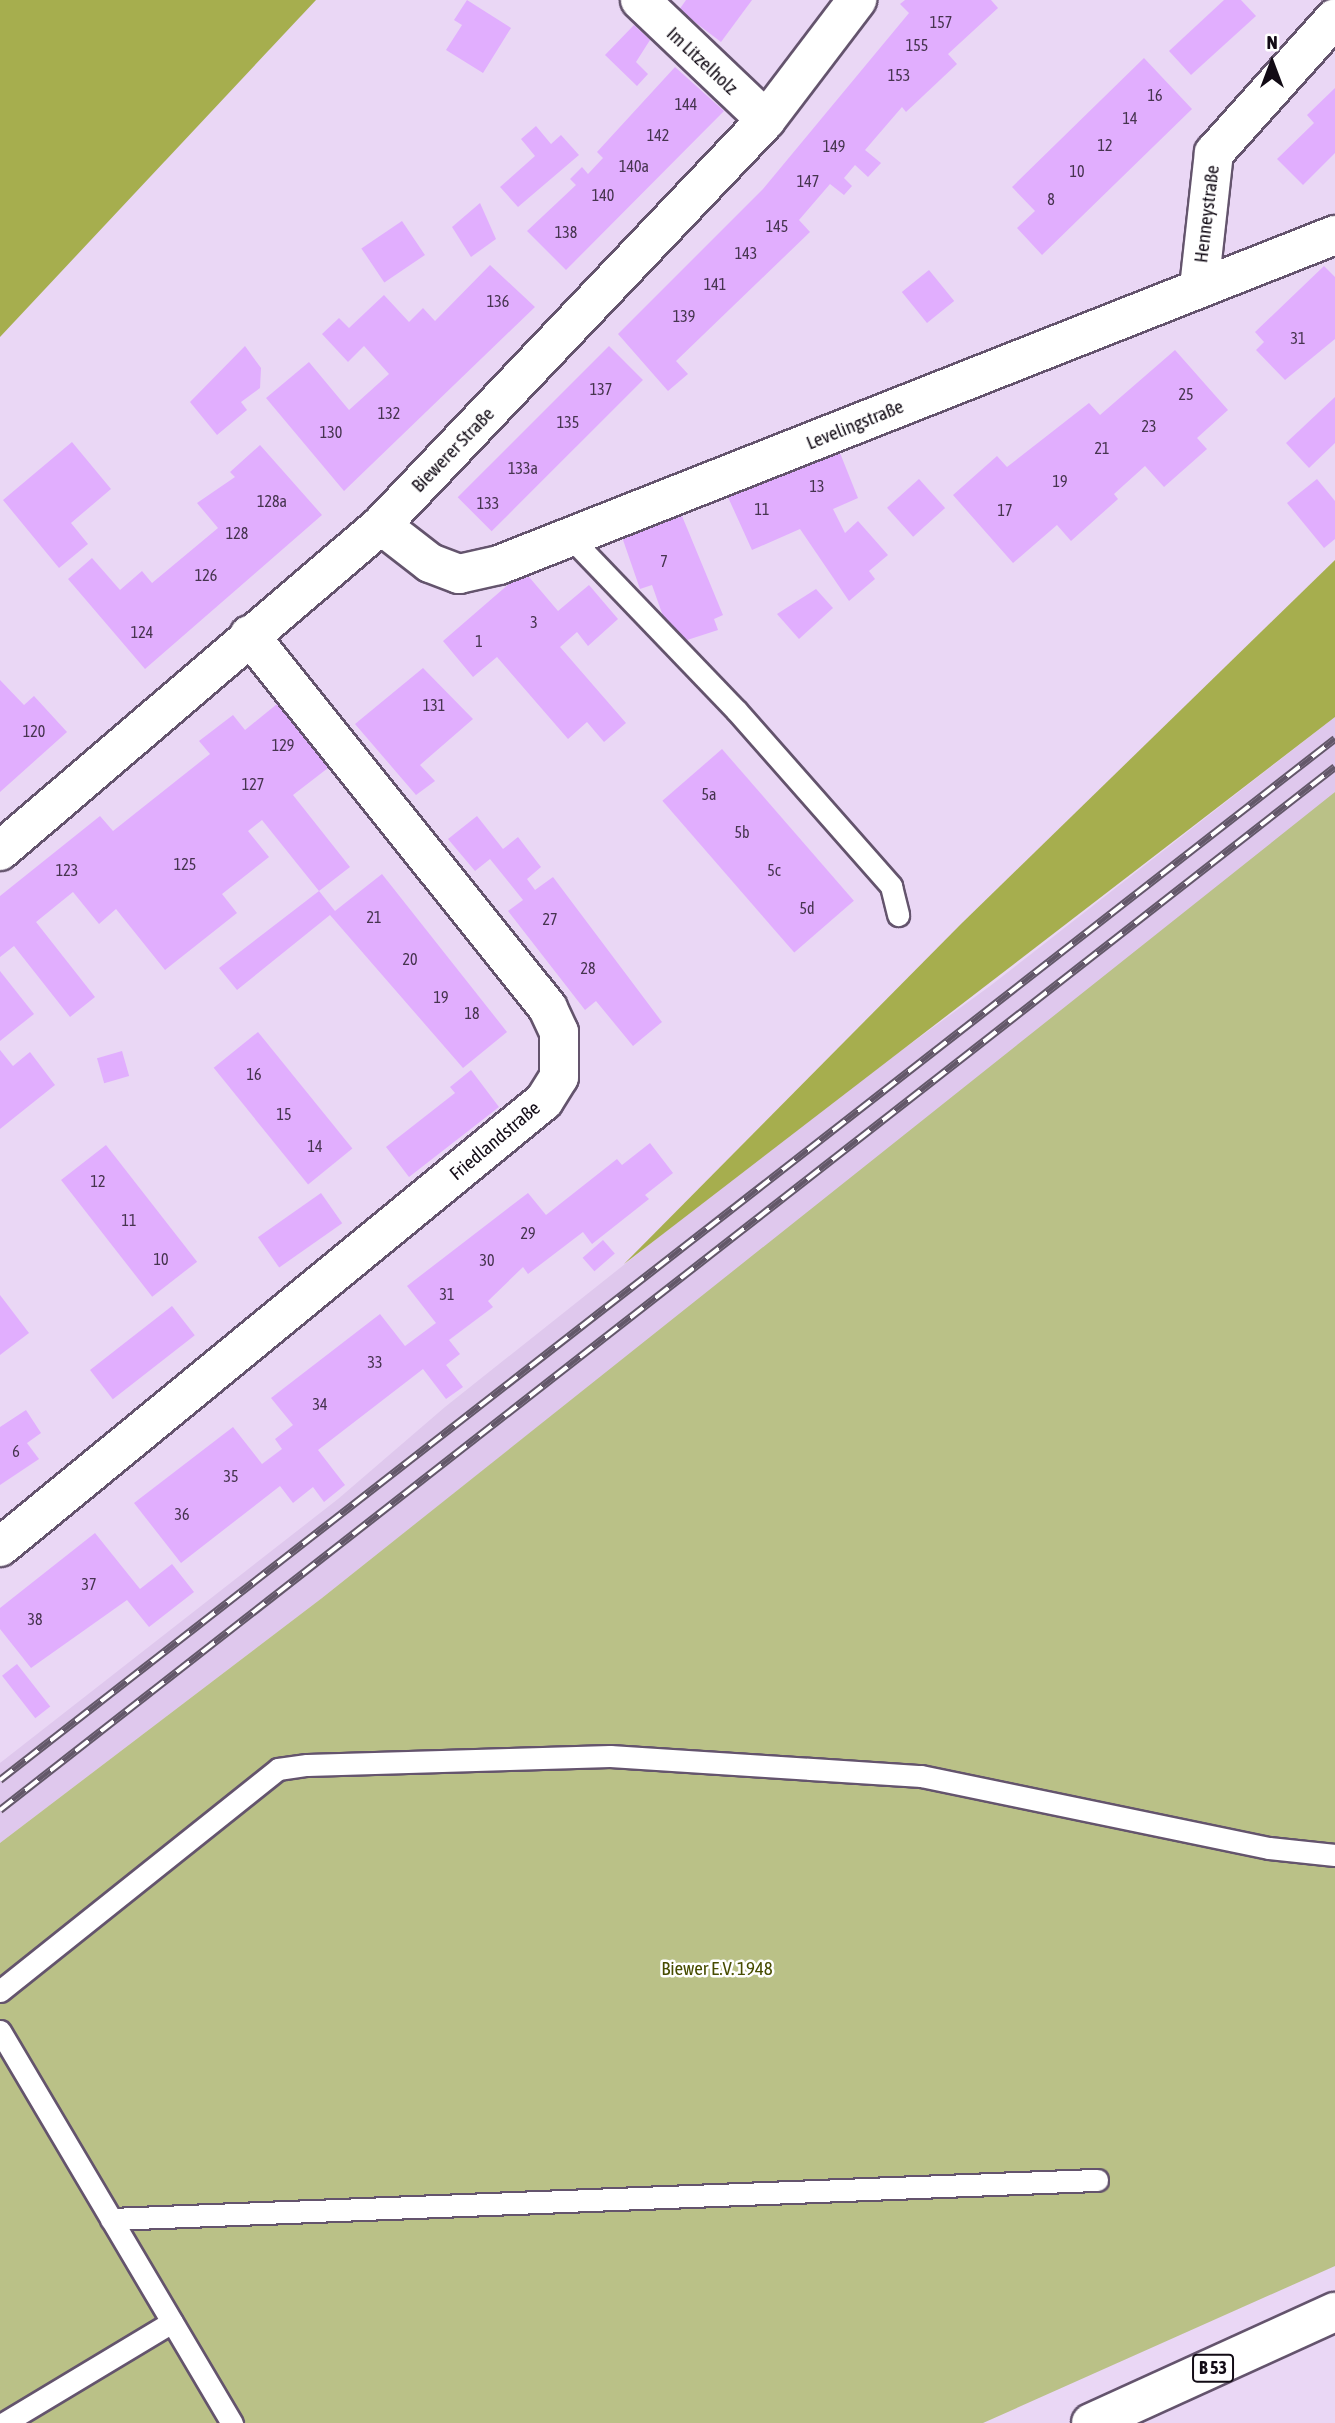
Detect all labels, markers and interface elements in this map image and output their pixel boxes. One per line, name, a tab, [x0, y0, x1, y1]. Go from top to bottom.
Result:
house number: 157	[930, 12, 952, 32]
street label: Im Litzelholz	[662, 22, 742, 100]
north arrow	[1237, 28, 1307, 98]
text: N	[1266, 31, 1278, 53]
house number: 155	[906, 35, 928, 55]
house number: 153	[888, 65, 910, 85]
house number: 16	[1147, 85, 1163, 105]
house number: 144	[675, 94, 697, 114]
house number: 14	[1122, 108, 1138, 128]
house number: 142	[647, 125, 669, 145]
house number: 12	[1097, 135, 1113, 155]
house number: 149	[823, 136, 845, 156]
house number: 140a	[619, 156, 649, 176]
house number: 10	[1069, 161, 1085, 181]
street label: Henneystraße	[1190, 164, 1224, 264]
house number: 147	[797, 171, 819, 191]
house number: 140	[592, 185, 614, 205]
house number: 8	[1047, 189, 1055, 209]
house number: 145	[766, 216, 788, 236]
house number: 138	[555, 222, 577, 242]
house number: 143	[735, 243, 757, 263]
house number: 141	[704, 274, 726, 294]
house number: 136	[487, 291, 509, 311]
house number: 139	[673, 306, 695, 326]
house number: 31	[1290, 328, 1306, 348]
house number: 137	[590, 379, 612, 399]
house number: 25	[1178, 384, 1194, 404]
street label: Levelingstraße	[803, 395, 907, 455]
house number: 132	[378, 403, 400, 423]
street label: Biewerer Straße	[407, 403, 499, 497]
house number: 135	[557, 412, 579, 432]
house number: 23	[1141, 416, 1157, 436]
house number: 130	[320, 422, 342, 442]
house number: 21	[1094, 438, 1110, 458]
house number: 133a	[508, 458, 538, 478]
house number: 19	[1052, 471, 1068, 491]
house number: 13	[809, 476, 825, 496]
house number: 128a	[257, 491, 287, 511]
house number: 133	[477, 493, 499, 513]
house number: 11	[754, 499, 770, 519]
house number: 17	[997, 500, 1013, 520]
house number: 128	[226, 523, 248, 543]
house number: 7	[660, 551, 668, 571]
house number: 126	[195, 565, 217, 585]
house number: 3	[530, 612, 538, 632]
house number: 124	[131, 622, 153, 642]
house number: 1	[475, 631, 483, 651]
house number: 131	[423, 695, 445, 715]
house number: 120	[23, 721, 45, 741]
house number: 129	[272, 735, 294, 755]
house number: 127	[242, 774, 264, 794]
house number: 5a	[702, 784, 716, 804]
house number: 5b	[734, 822, 750, 842]
house number: 125	[174, 854, 196, 874]
house number: 123	[56, 860, 78, 880]
house number: 5c	[767, 860, 781, 880]
house number: 5d	[799, 898, 815, 918]
house number: 21	[366, 907, 382, 927]
house number: 27	[542, 909, 558, 929]
house number: 20	[402, 949, 418, 969]
house number: 28	[580, 958, 596, 978]
house number: 19	[433, 987, 449, 1007]
house number: 18	[464, 1003, 480, 1023]
house number: 16	[246, 1064, 262, 1084]
street label: Friedlandstraße	[445, 1097, 545, 1185]
house number: 15	[276, 1104, 292, 1124]
house number: 14	[307, 1136, 323, 1156]
house number: 12	[90, 1171, 106, 1191]
house number: 11	[121, 1210, 137, 1230]
house number: 29	[520, 1223, 536, 1243]
house number: 10	[153, 1249, 169, 1269]
house number: 30	[479, 1250, 495, 1270]
house number: 31	[439, 1284, 455, 1304]
house number: 33	[367, 1352, 383, 1372]
house number: 34	[312, 1394, 328, 1414]
house number: 6	[12, 1441, 20, 1461]
house number: 35	[223, 1466, 239, 1486]
house number: 36	[174, 1504, 190, 1524]
house number: 37	[81, 1574, 97, 1594]
house number: 38	[27, 1609, 43, 1629]
park label: Biewer E.V. 1948	[661, 1958, 773, 1980]
road number: B 53	[1192, 2354, 1234, 2382]

